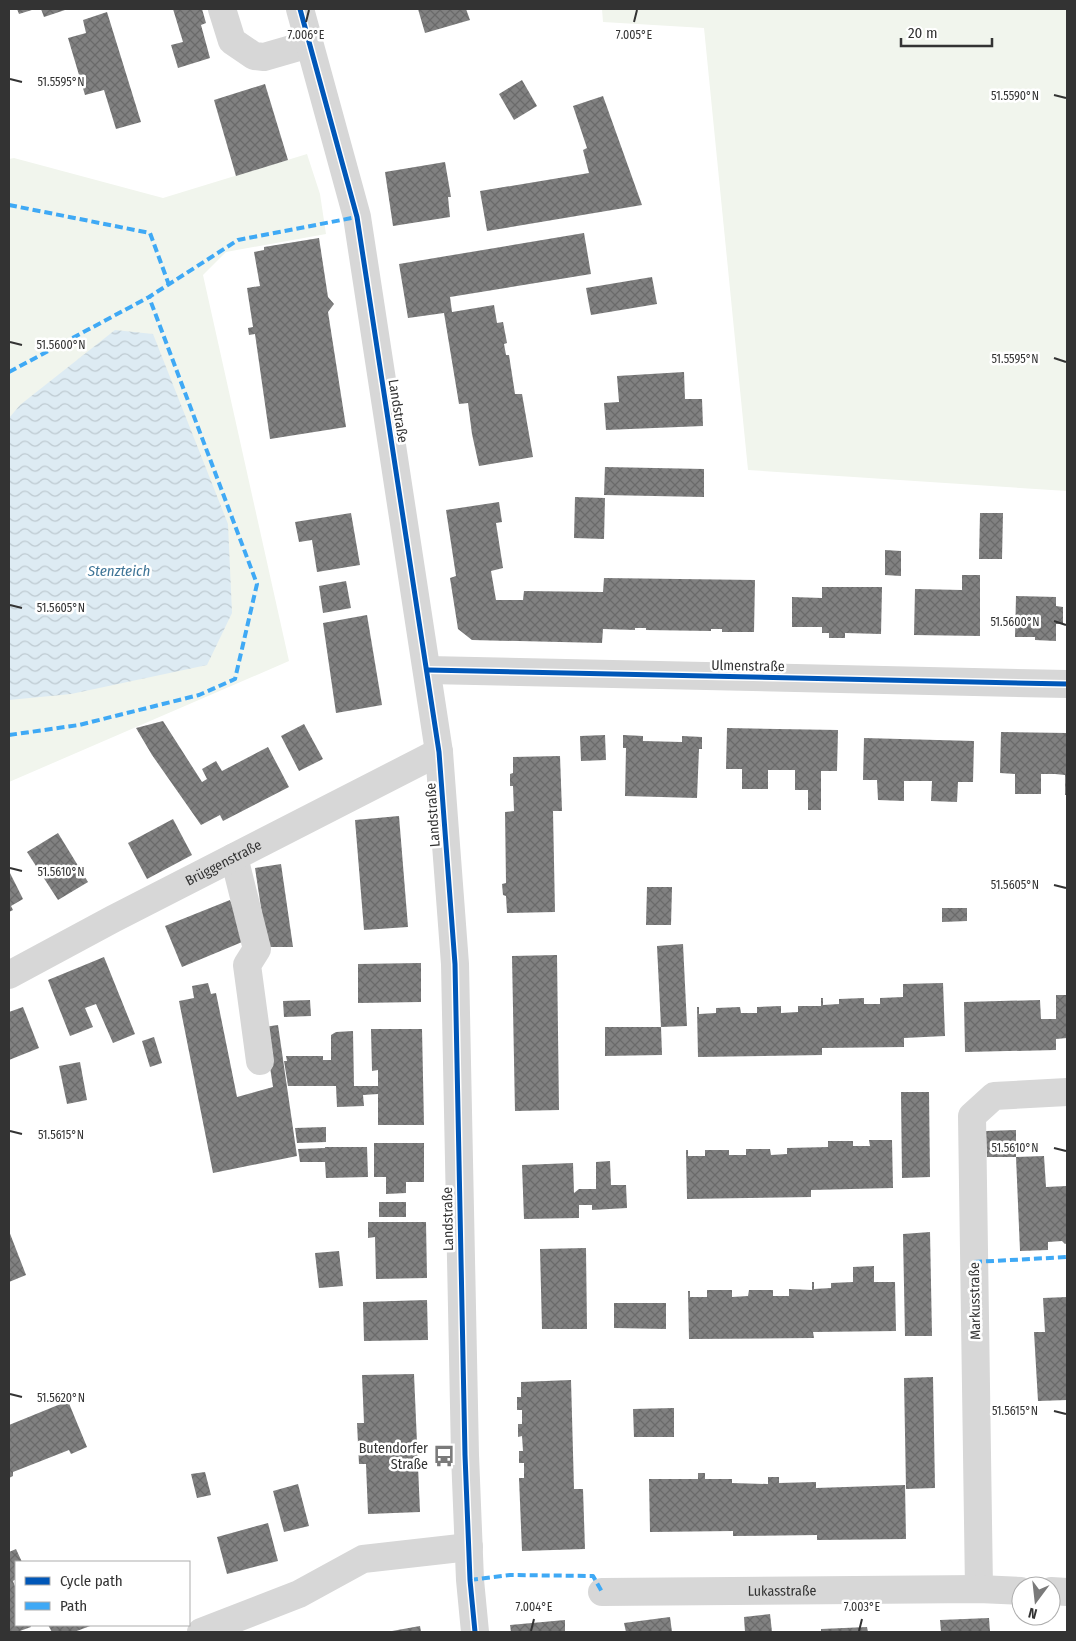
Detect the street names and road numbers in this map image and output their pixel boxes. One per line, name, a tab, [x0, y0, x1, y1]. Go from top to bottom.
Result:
street label: Landstraße	[385, 378, 411, 444]
street label: Ulmenstraße	[711, 657, 785, 675]
street label: Landstraße	[422, 782, 444, 848]
street label: Brüggenstraße	[182, 836, 264, 889]
street label: Landstraße	[439, 1187, 457, 1251]
street label: Markusstraße	[966, 1262, 984, 1340]
street label: Lukasstraße	[748, 1582, 816, 1599]

